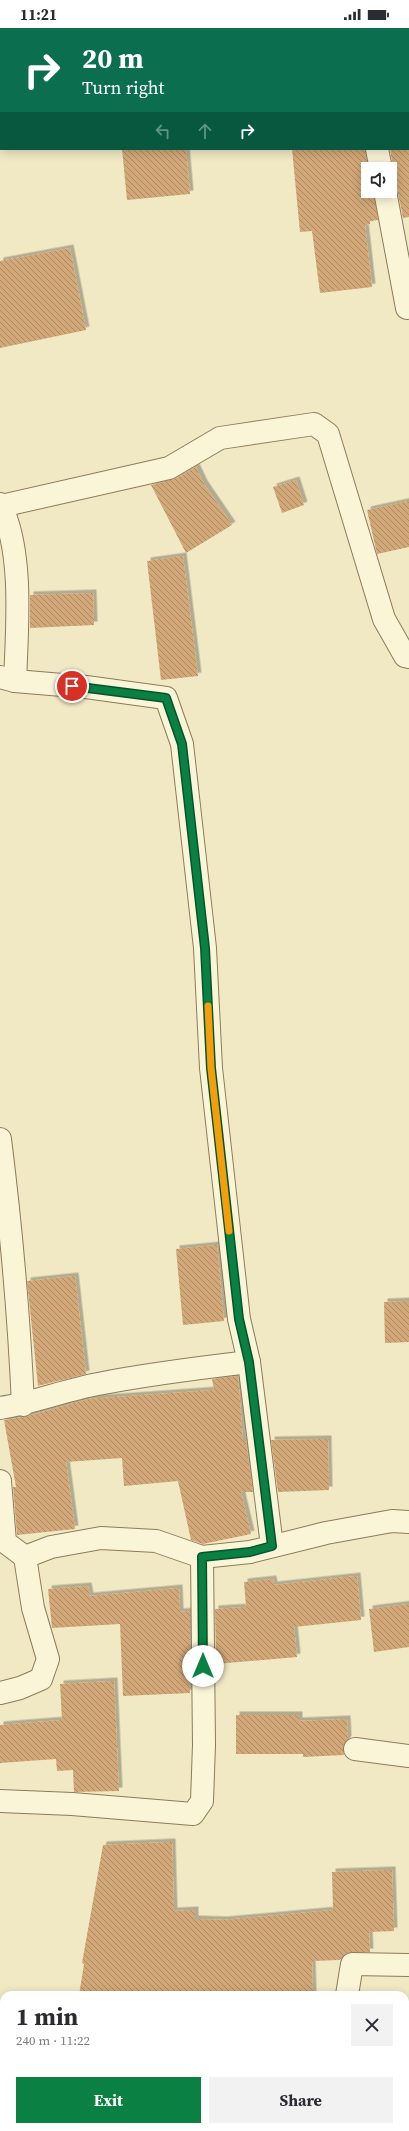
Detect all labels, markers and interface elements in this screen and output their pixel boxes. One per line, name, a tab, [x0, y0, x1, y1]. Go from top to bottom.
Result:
text: 11:21	[20, 4, 57, 25]
text: 20 m	[82, 39, 144, 77]
icon: right	[16, 44, 68, 96]
text: Turn right	[82, 75, 164, 100]
icon: left	[152, 120, 174, 142]
icon: ahead	[194, 120, 216, 142]
icon: right	[236, 120, 258, 142]
map controls	[361, 162, 397, 198]
button: sound	[361, 162, 397, 198]
pin	[55, 669, 89, 703]
icon: arrive	[61, 675, 83, 697]
position arrow	[182, 1645, 224, 1687]
text: 1 min	[16, 2000, 78, 2033]
button: close	[351, 2004, 393, 2046]
text: 240 m · 11:22	[16, 2032, 90, 2049]
button: Exit	[16, 2077, 201, 2123]
button: Share	[209, 2077, 393, 2123]

